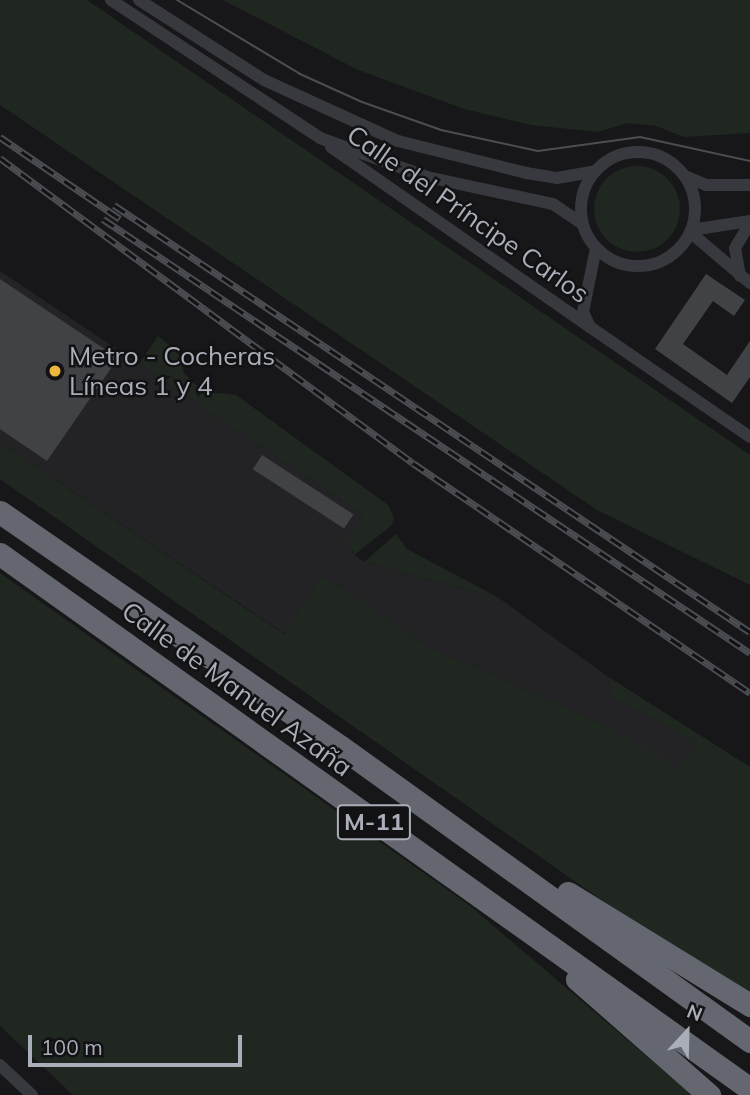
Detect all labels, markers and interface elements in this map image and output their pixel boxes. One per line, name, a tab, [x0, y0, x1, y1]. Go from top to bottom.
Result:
street label: Calle del Príncipe Carlos	[341, 119, 595, 309]
place label: Metro - Cocheras Líneas 1 y 4	[69, 340, 275, 402]
marker: Metro - Cocheras Líneas 1 y 4	[47, 363, 63, 379]
street label: Calle de Manuel Azaña	[116, 595, 358, 783]
road number: M-11	[336, 802, 412, 842]
north arrow	[652, 997, 722, 1067]
text: N	[684, 999, 706, 1026]
scale bar	[32, 1021, 245, 1066]
text: 100 m	[41, 1034, 103, 1060]

